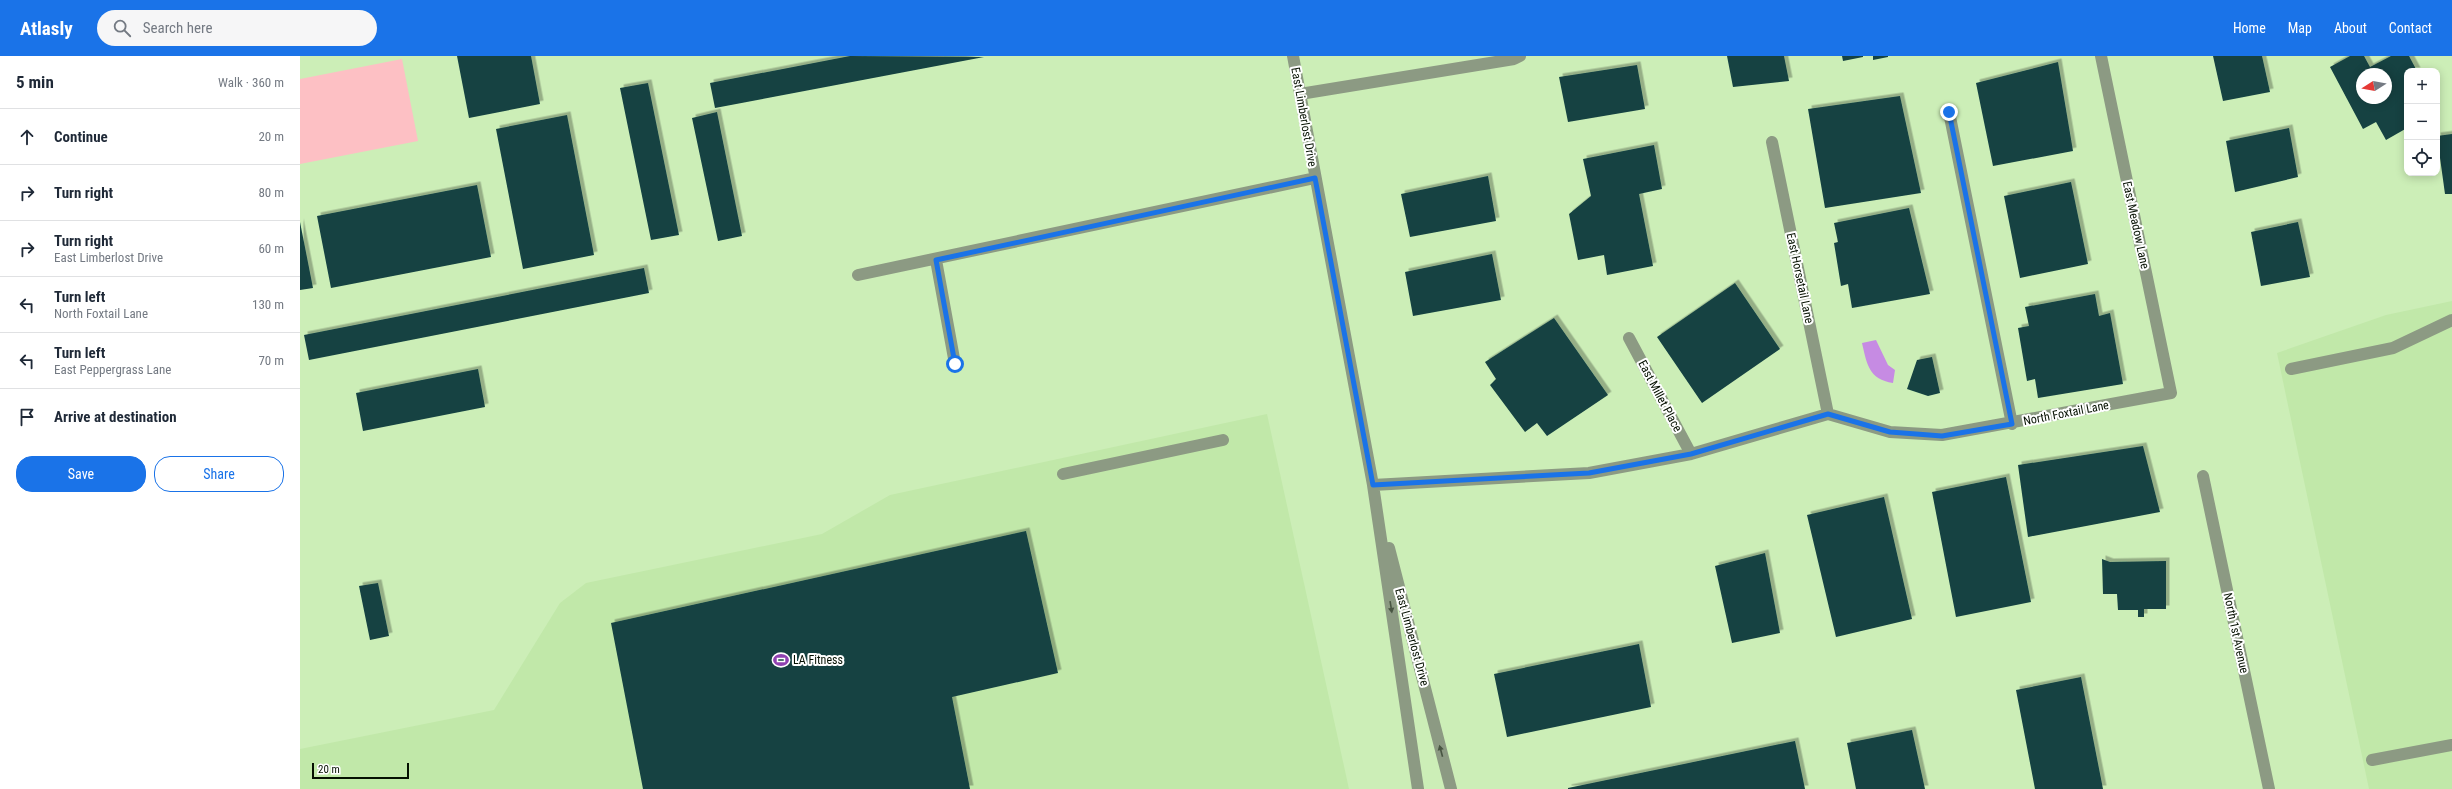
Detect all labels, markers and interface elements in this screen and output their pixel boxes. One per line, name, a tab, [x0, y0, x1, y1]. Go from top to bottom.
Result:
search box	[97, 10, 377, 46]
text: Atlasly	[20, 17, 73, 40]
icon: search	[111, 17, 133, 39]
text: Search here	[143, 19, 212, 37]
text: Home	[2233, 20, 2266, 36]
text: Map	[2288, 20, 2312, 36]
text: About	[2334, 20, 2367, 36]
text: Contact	[2389, 20, 2432, 36]
street label: East Limberlost Drive	[1288, 66, 1320, 168]
north arrow	[2356, 68, 2392, 104]
map controls	[2404, 68, 2440, 176]
button: +	[2404, 68, 2440, 104]
text: 5 min	[16, 72, 54, 92]
text: Walk · 360 m	[218, 75, 284, 90]
route end	[1940, 103, 1958, 121]
button: −	[2404, 104, 2440, 140]
icon: ahead	[16, 126, 38, 148]
text: Continue	[54, 128, 108, 146]
text: 20 m	[258, 129, 284, 144]
button: locate	[2404, 140, 2440, 176]
street label: East Meadow Lane	[2120, 180, 2152, 271]
icon: right	[16, 182, 38, 204]
text: Turn right	[54, 184, 113, 202]
text: 80 m	[258, 185, 284, 200]
street label: East Horsetail Lane	[1784, 231, 1817, 325]
text: Turn right	[54, 232, 113, 250]
icon: right	[16, 238, 38, 260]
text: 60 m	[258, 241, 284, 256]
text: East Limberlost Drive	[54, 250, 163, 265]
text: Turn left	[54, 288, 105, 306]
icon: left	[16, 294, 38, 316]
text: 130 m	[252, 297, 284, 312]
text: North Foxtail Lane	[54, 306, 148, 321]
text: Turn left	[54, 344, 105, 362]
icon: left	[16, 350, 38, 372]
text: 70 m	[258, 353, 284, 368]
route start	[946, 355, 964, 373]
street label: East Millet Place	[1635, 358, 1685, 435]
text: East Peppergrass Lane	[54, 362, 171, 377]
street label: North Foxtail Lane	[2022, 398, 2110, 428]
icon: arrive	[16, 406, 38, 428]
text: Arrive at destination	[54, 408, 177, 426]
button: Save	[16, 456, 146, 492]
button: Share	[154, 456, 284, 492]
street label: East Limberlost Drive	[1392, 587, 1432, 688]
street label: North 1st Avenue	[2221, 592, 2251, 675]
one-way arrow	[1388, 601, 1394, 613]
sports icon: LA Fitness	[772, 651, 790, 669]
place label: LA Fitness	[793, 653, 843, 667]
one-way arrow	[1438, 745, 1444, 757]
scale bar	[312, 761, 409, 780]
text: 20 m	[318, 763, 340, 776]

